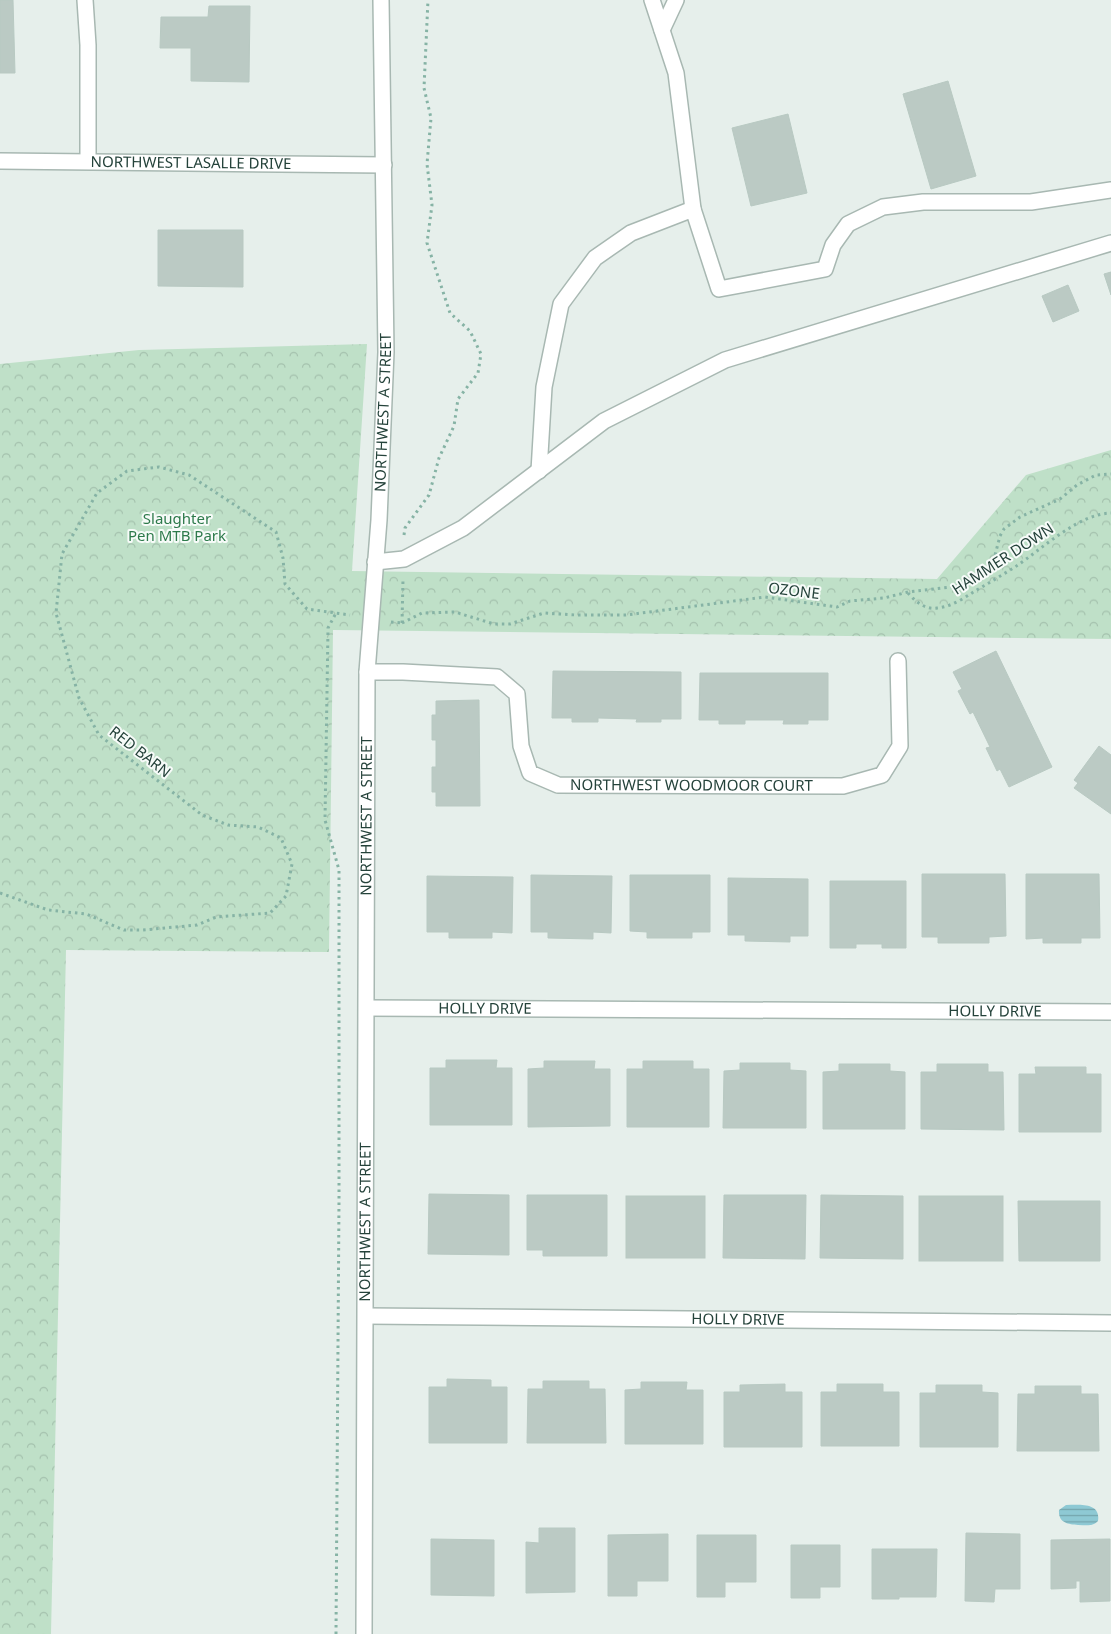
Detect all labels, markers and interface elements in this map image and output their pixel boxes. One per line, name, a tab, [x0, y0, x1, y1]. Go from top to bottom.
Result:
street label: NORTHWEST LASALLE DRIVE	[91, 151, 291, 173]
street label: NORTHWEST A STREET	[369, 332, 395, 492]
park label: Slaughter Pen MTB Park	[128, 508, 226, 545]
street label: HAMMER DOWN	[948, 518, 1057, 599]
street label: OZONE	[767, 577, 821, 603]
street label: RED BARN	[106, 721, 175, 781]
street label: NORTHWEST A STREET	[355, 736, 376, 896]
street label: NORTHWEST WOODMOOR COURT	[570, 774, 814, 795]
street label: HOLLY DRIVE	[438, 997, 532, 1018]
street label: HOLLY DRIVE	[948, 1000, 1042, 1021]
street label: NORTHWEST A STREET	[354, 1142, 375, 1302]
street label: HOLLY DRIVE	[691, 1308, 785, 1329]

